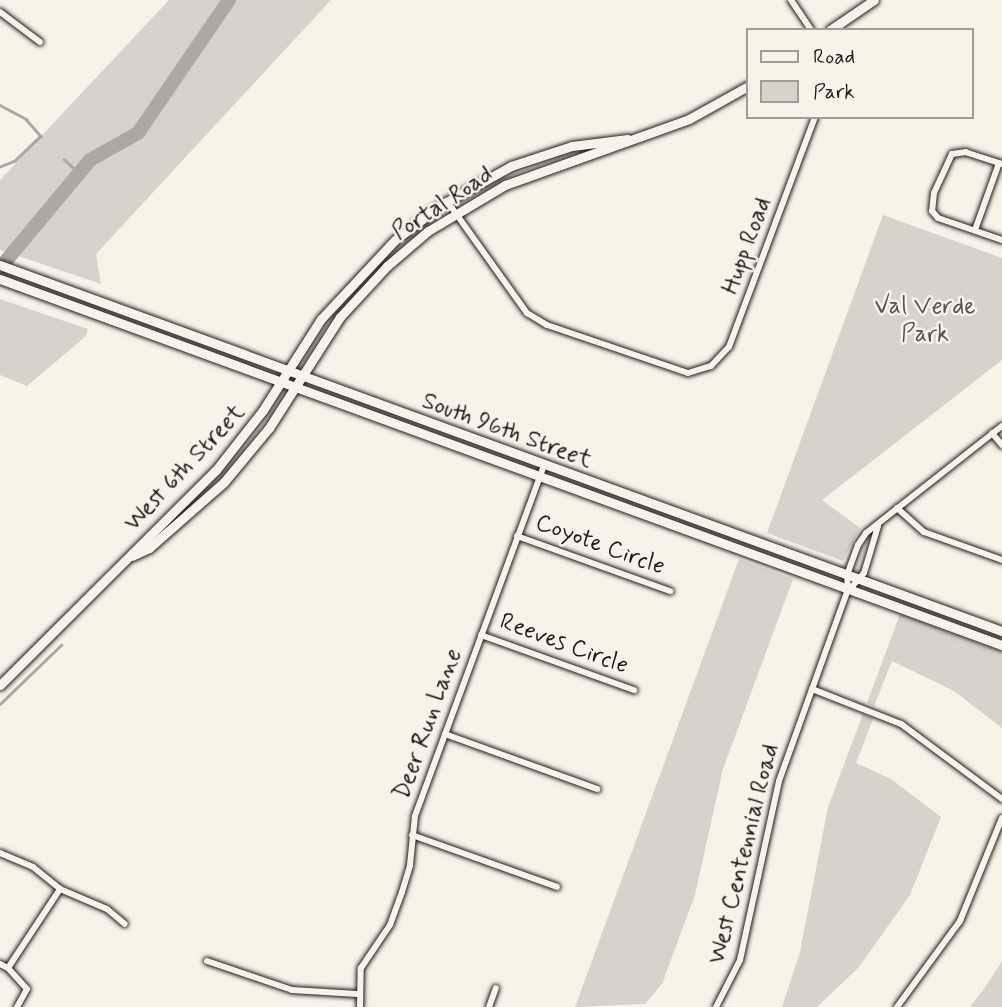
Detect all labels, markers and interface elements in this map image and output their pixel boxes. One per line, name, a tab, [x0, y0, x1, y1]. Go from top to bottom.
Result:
legend	[746, 28, 974, 119]
text: Road	[813, 43, 855, 71]
text: Park	[813, 78, 855, 106]
street label: Portal Road	[387, 161, 499, 247]
street label: Hupp Road	[716, 194, 778, 298]
park label: Val Verde Park	[876, 293, 974, 349]
street label: South 96th Street	[418, 387, 596, 475]
street label: West 6th Street	[119, 398, 251, 538]
street label: Coyote Circle	[531, 508, 669, 582]
street label: Reeves Circle	[496, 607, 632, 681]
street label: Deer Run Lane	[389, 648, 467, 800]
street label: West Centennial Road	[703, 742, 785, 966]

